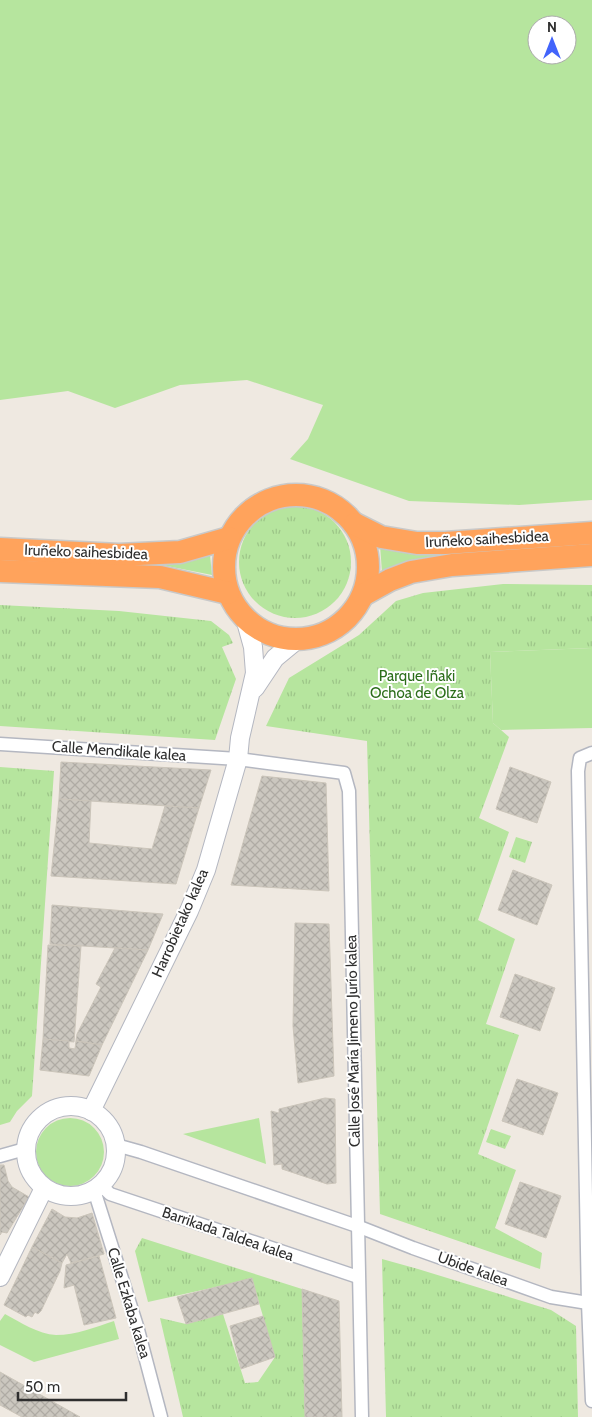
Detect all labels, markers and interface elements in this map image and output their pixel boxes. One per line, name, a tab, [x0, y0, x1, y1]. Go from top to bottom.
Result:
north arrow	[527, 15, 577, 65]
text: N	[547, 18, 557, 36]
street label: Iruñeko saihesbidea	[425, 527, 550, 551]
street label: Iruñeko saihesbidea	[24, 541, 149, 563]
park label: Parque Iñaki Ochoa de Olza	[370, 667, 465, 702]
street label: Calle Mendikale kalea	[51, 737, 188, 765]
street label: Harrobietako kalea	[148, 865, 212, 980]
street label: Calle José María Jimeno Jurío kalea	[342, 934, 364, 1147]
street label: Barrikada Taldea kalea	[160, 1203, 297, 1265]
street label: Calle Ezkaba kalea	[104, 1245, 155, 1361]
street label: Ubide kalea	[435, 1248, 511, 1290]
scale bar	[18, 1370, 125, 1402]
text: 50 m	[25, 1378, 60, 1396]

